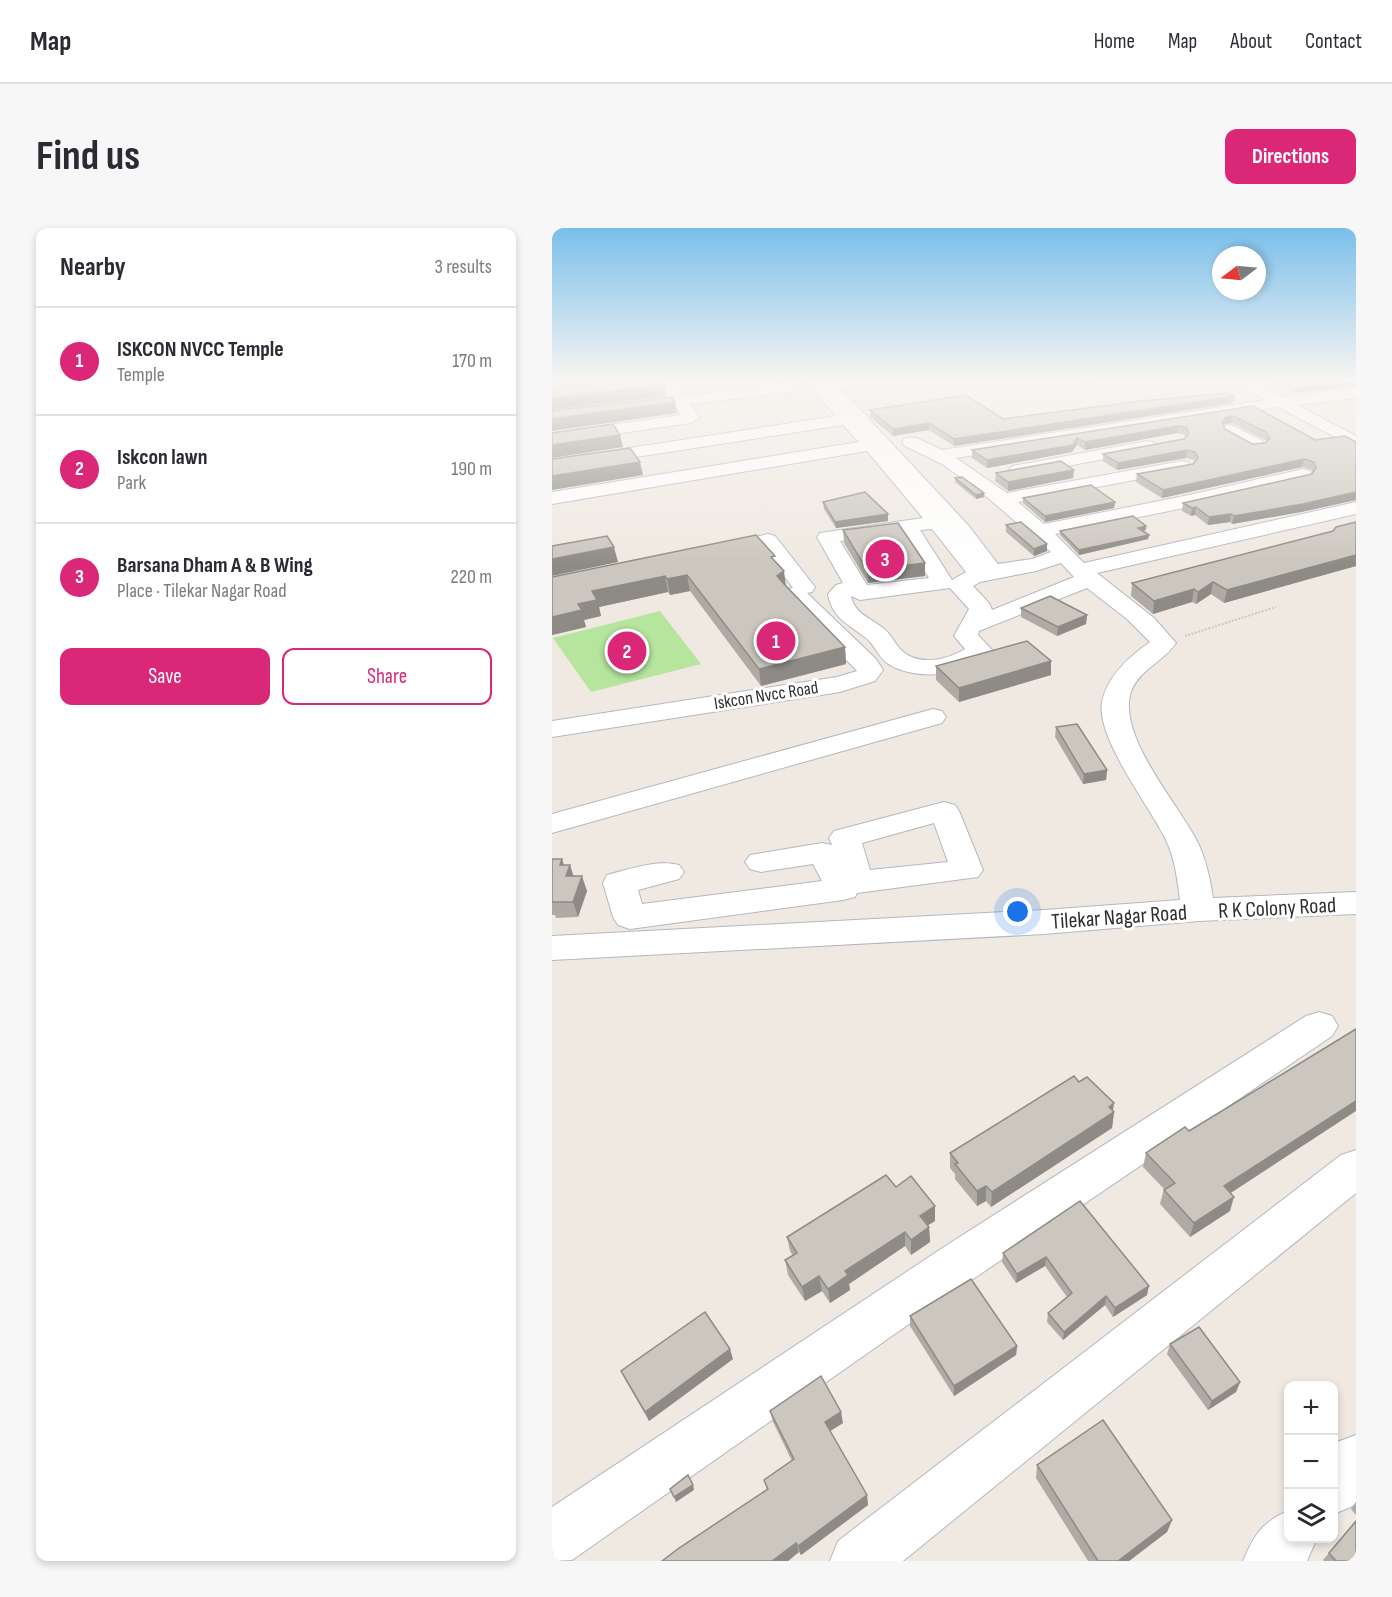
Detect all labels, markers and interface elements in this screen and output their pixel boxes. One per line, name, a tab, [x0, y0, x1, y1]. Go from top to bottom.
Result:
text: Map	[30, 25, 71, 58]
text: Home	[1094, 29, 1135, 54]
text: Map	[1168, 29, 1197, 54]
text: About	[1230, 29, 1272, 54]
text: Contact	[1305, 29, 1362, 54]
button: Directions	[1225, 129, 1356, 184]
text: Find us	[36, 131, 140, 182]
north arrow	[1212, 246, 1266, 300]
text: Nearby	[60, 252, 126, 283]
text: 3 results	[435, 255, 492, 279]
text: ISKCON NVCC Temple	[117, 336, 284, 363]
text: 1	[76, 349, 83, 373]
text: 170 m	[452, 349, 492, 373]
text: Temple	[117, 363, 165, 387]
text: Iskcon lawn	[117, 444, 208, 471]
text: 2	[75, 457, 84, 481]
text: 190 m	[451, 457, 492, 481]
text: Park	[117, 471, 146, 495]
pin: 3	[866, 536, 904, 582]
text: Barsana Dham A & B Wing	[117, 552, 313, 579]
text: 3	[75, 565, 84, 589]
text: 220 m	[451, 565, 492, 589]
text: Place · Tilekar Nagar Road	[117, 579, 287, 603]
pin: 1	[756, 618, 796, 664]
pin: 2	[608, 628, 646, 674]
button: Save	[60, 648, 270, 705]
button: Share	[282, 648, 492, 705]
street label: Iskcon Nvcc Road	[713, 677, 820, 714]
street label: R K Colony Road	[1217, 892, 1337, 925]
your location	[1003, 897, 1032, 926]
street label: Tilekar Nagar Road	[1050, 899, 1188, 936]
map controls	[1284, 1381, 1338, 1543]
button: +	[1284, 1381, 1338, 1435]
button: −	[1284, 1435, 1338, 1489]
button: layers	[1284, 1489, 1338, 1543]

